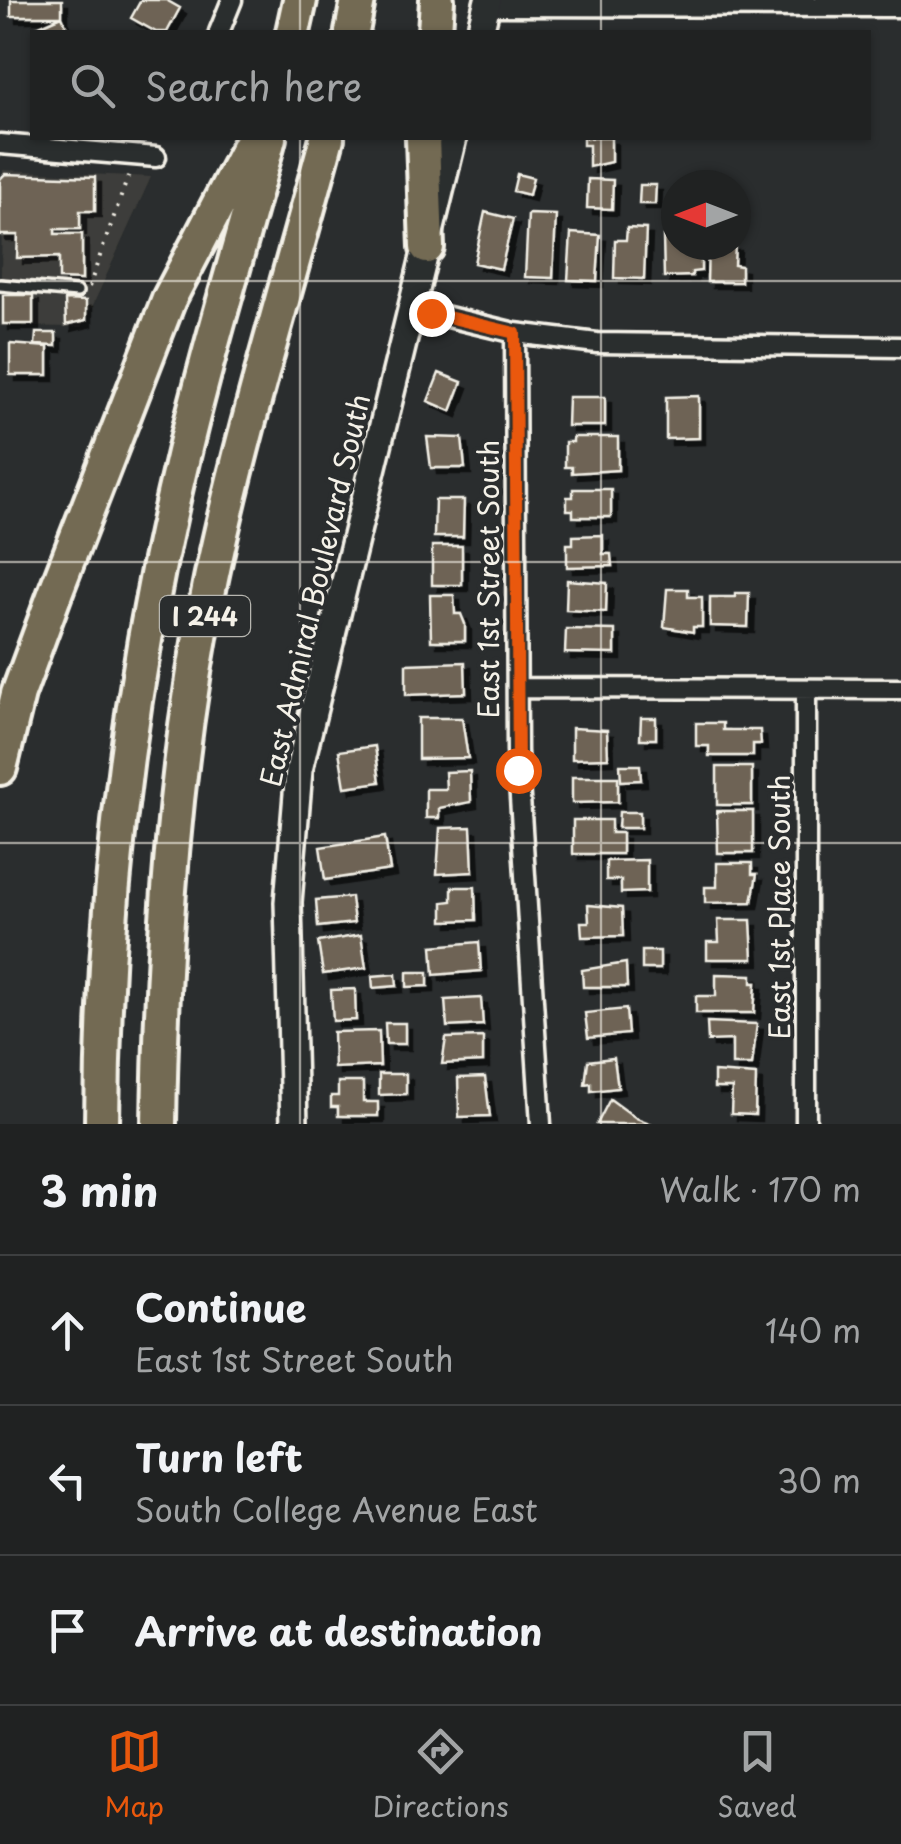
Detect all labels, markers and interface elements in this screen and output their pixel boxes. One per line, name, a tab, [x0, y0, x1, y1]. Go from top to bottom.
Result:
search box	[30, 30, 871, 140]
text: Search here	[145, 57, 362, 114]
icon: search	[65, 58, 120, 113]
north arrow	[661, 170, 751, 260]
route end	[409, 291, 455, 337]
street label: East Admiral Boulevard South	[248, 389, 380, 791]
street label: East 1st Street South	[466, 440, 509, 718]
road number: I 244	[160, 596, 250, 636]
route start	[496, 748, 542, 794]
street label: East 1st Place South	[757, 774, 800, 1040]
text: 3 min	[40, 1158, 158, 1221]
text: Walk · 170 m	[659, 1165, 861, 1213]
text: Continue	[135, 1278, 306, 1335]
icon: ahead	[40, 1303, 95, 1358]
text: 140 m	[765, 1306, 861, 1354]
text: East 1st Street South	[135, 1335, 454, 1383]
text: Turn left	[135, 1428, 303, 1485]
icon: left	[40, 1453, 95, 1508]
text: 30 m	[777, 1456, 861, 1504]
text: South College Avenue East	[135, 1485, 538, 1533]
text: Arrive at destination	[135, 1602, 543, 1659]
icon: arrive	[40, 1603, 95, 1658]
tab: Map	[104, 1724, 164, 1827]
tab: Directions	[373, 1724, 509, 1827]
tab: Saved	[717, 1724, 797, 1827]

